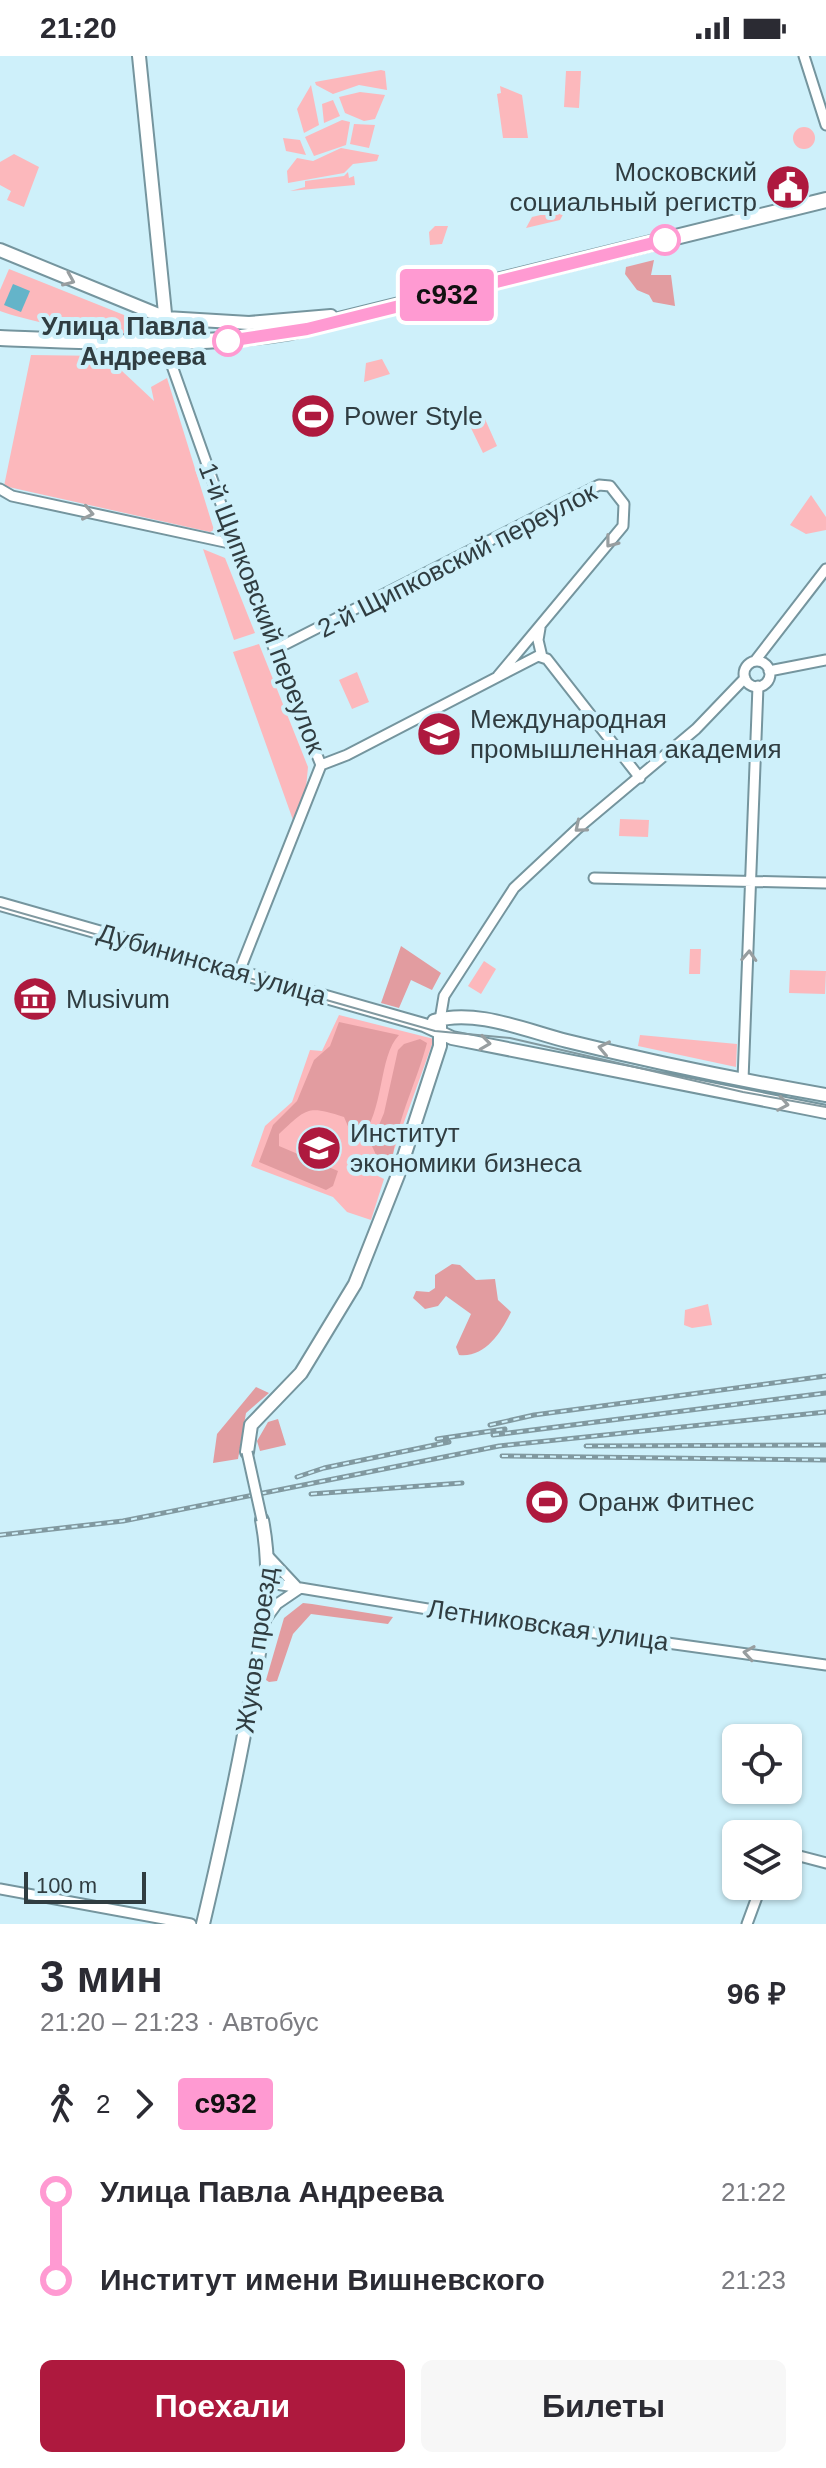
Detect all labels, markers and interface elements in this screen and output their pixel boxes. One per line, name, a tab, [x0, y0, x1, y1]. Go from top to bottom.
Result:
text: 21:20	[40, 11, 117, 44]
place label: Московский социальный регистр	[510, 157, 757, 217]
public building icon: Московский социальный регистр	[764, 163, 812, 211]
unlabelled marker	[650, 225, 680, 255]
line badge: с932	[391, 269, 503, 321]
one-way arrow	[61, 270, 75, 287]
text: с932	[416, 279, 478, 310]
place label: Улица Павла Андреева	[41, 311, 207, 371]
marker: Улица Павла Андреева	[213, 326, 243, 356]
sports icon: Power Style	[289, 392, 337, 440]
place label: Power Style	[344, 401, 483, 431]
street label: 1-й Щипковский переулок	[193, 458, 332, 758]
street label: 2-й Щипковский переулок	[313, 476, 602, 644]
one-way arrow	[81, 504, 95, 521]
one-way arrow	[607, 533, 621, 548]
place label: Международная промышленная академия	[470, 704, 782, 764]
school or university icon: Международная промышленная академия	[415, 710, 463, 758]
one-way arrow	[574, 817, 589, 832]
street label: Дубининская улица	[94, 917, 330, 1011]
one-way arrow	[740, 949, 757, 962]
museum icon: Musivum	[11, 975, 59, 1023]
place label: Musivum	[66, 984, 170, 1014]
one-way arrow	[478, 1034, 492, 1051]
one-way arrow	[597, 1040, 611, 1057]
one-way arrow	[776, 1095, 790, 1112]
place label: Институт экономики бизнеса	[350, 1118, 582, 1178]
school or university icon: Институт экономики бизнеса	[295, 1124, 343, 1172]
sports icon: Оранж Фитнес	[523, 1478, 571, 1526]
place label: Оранж Фитнес	[578, 1487, 754, 1517]
street label: Жуков проезд	[230, 1565, 282, 1735]
street label: Летниковская улица	[425, 1593, 671, 1657]
one-way arrow	[742, 1645, 756, 1662]
map controls	[722, 1724, 802, 1900]
button: locate	[722, 1724, 802, 1804]
button: layers	[722, 1820, 802, 1900]
scale bar	[24, 1868, 146, 1904]
text: 100 m	[36, 1873, 97, 1898]
text: 3 мин	[40, 1952, 163, 2001]
text: 96 ₽	[727, 1977, 786, 2010]
text: 21:20 – 21:23 · Автобус	[40, 2007, 319, 2037]
icon: walk	[40, 2082, 84, 2126]
icon: forward	[122, 2082, 166, 2126]
text: с932	[194, 2088, 257, 2119]
text: 2	[96, 2089, 110, 2119]
text: Улица Павла Андреева	[100, 2175, 444, 2208]
text: 21:22	[721, 2177, 786, 2207]
text: Институт имени Вишневского	[100, 2263, 545, 2296]
text: 21:23	[721, 2265, 786, 2295]
button: Поехали	[40, 2360, 405, 2452]
button: Билеты	[421, 2360, 786, 2452]

